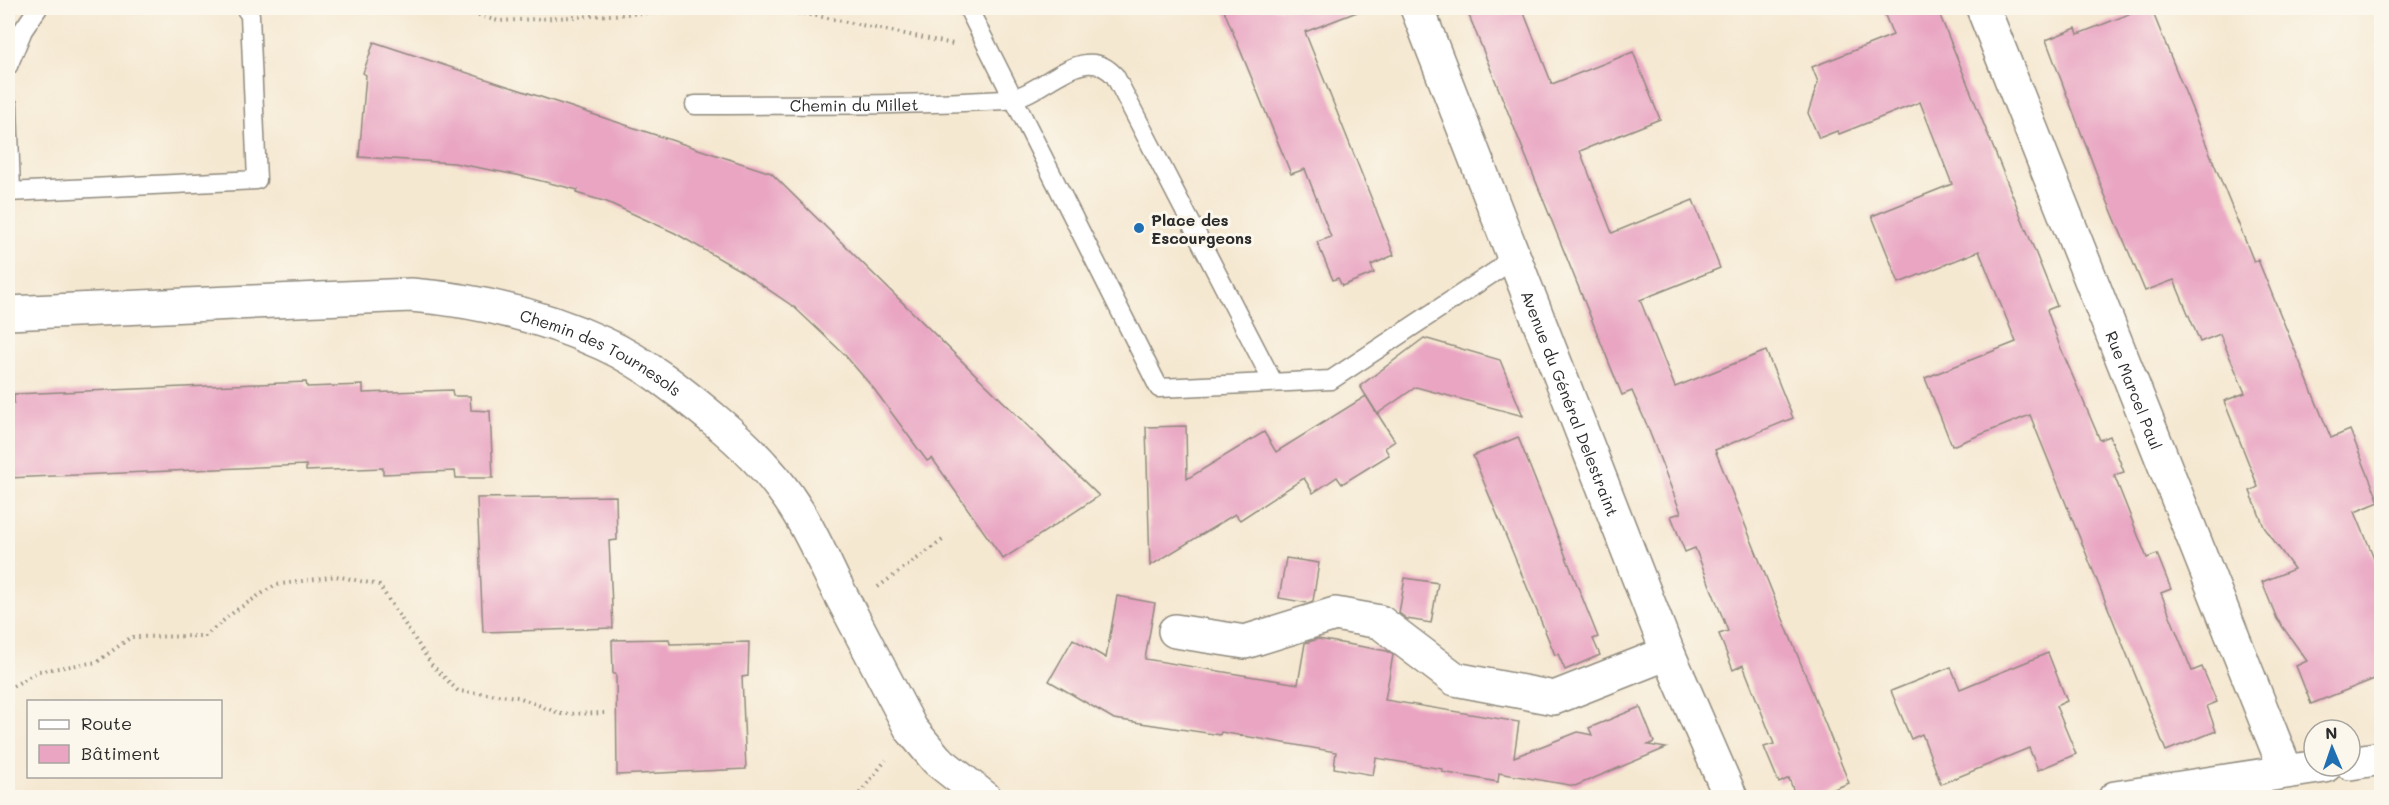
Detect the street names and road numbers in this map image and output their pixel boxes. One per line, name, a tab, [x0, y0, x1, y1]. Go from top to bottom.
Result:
street label: Chemin du Millet	[790, 93, 919, 115]
street label: Avenue du Général Delestraint	[1517, 287, 1624, 519]
street label: Chemin des Tournesols	[518, 304, 686, 400]
street label: Rue Marcel Paul	[2102, 328, 2168, 452]

